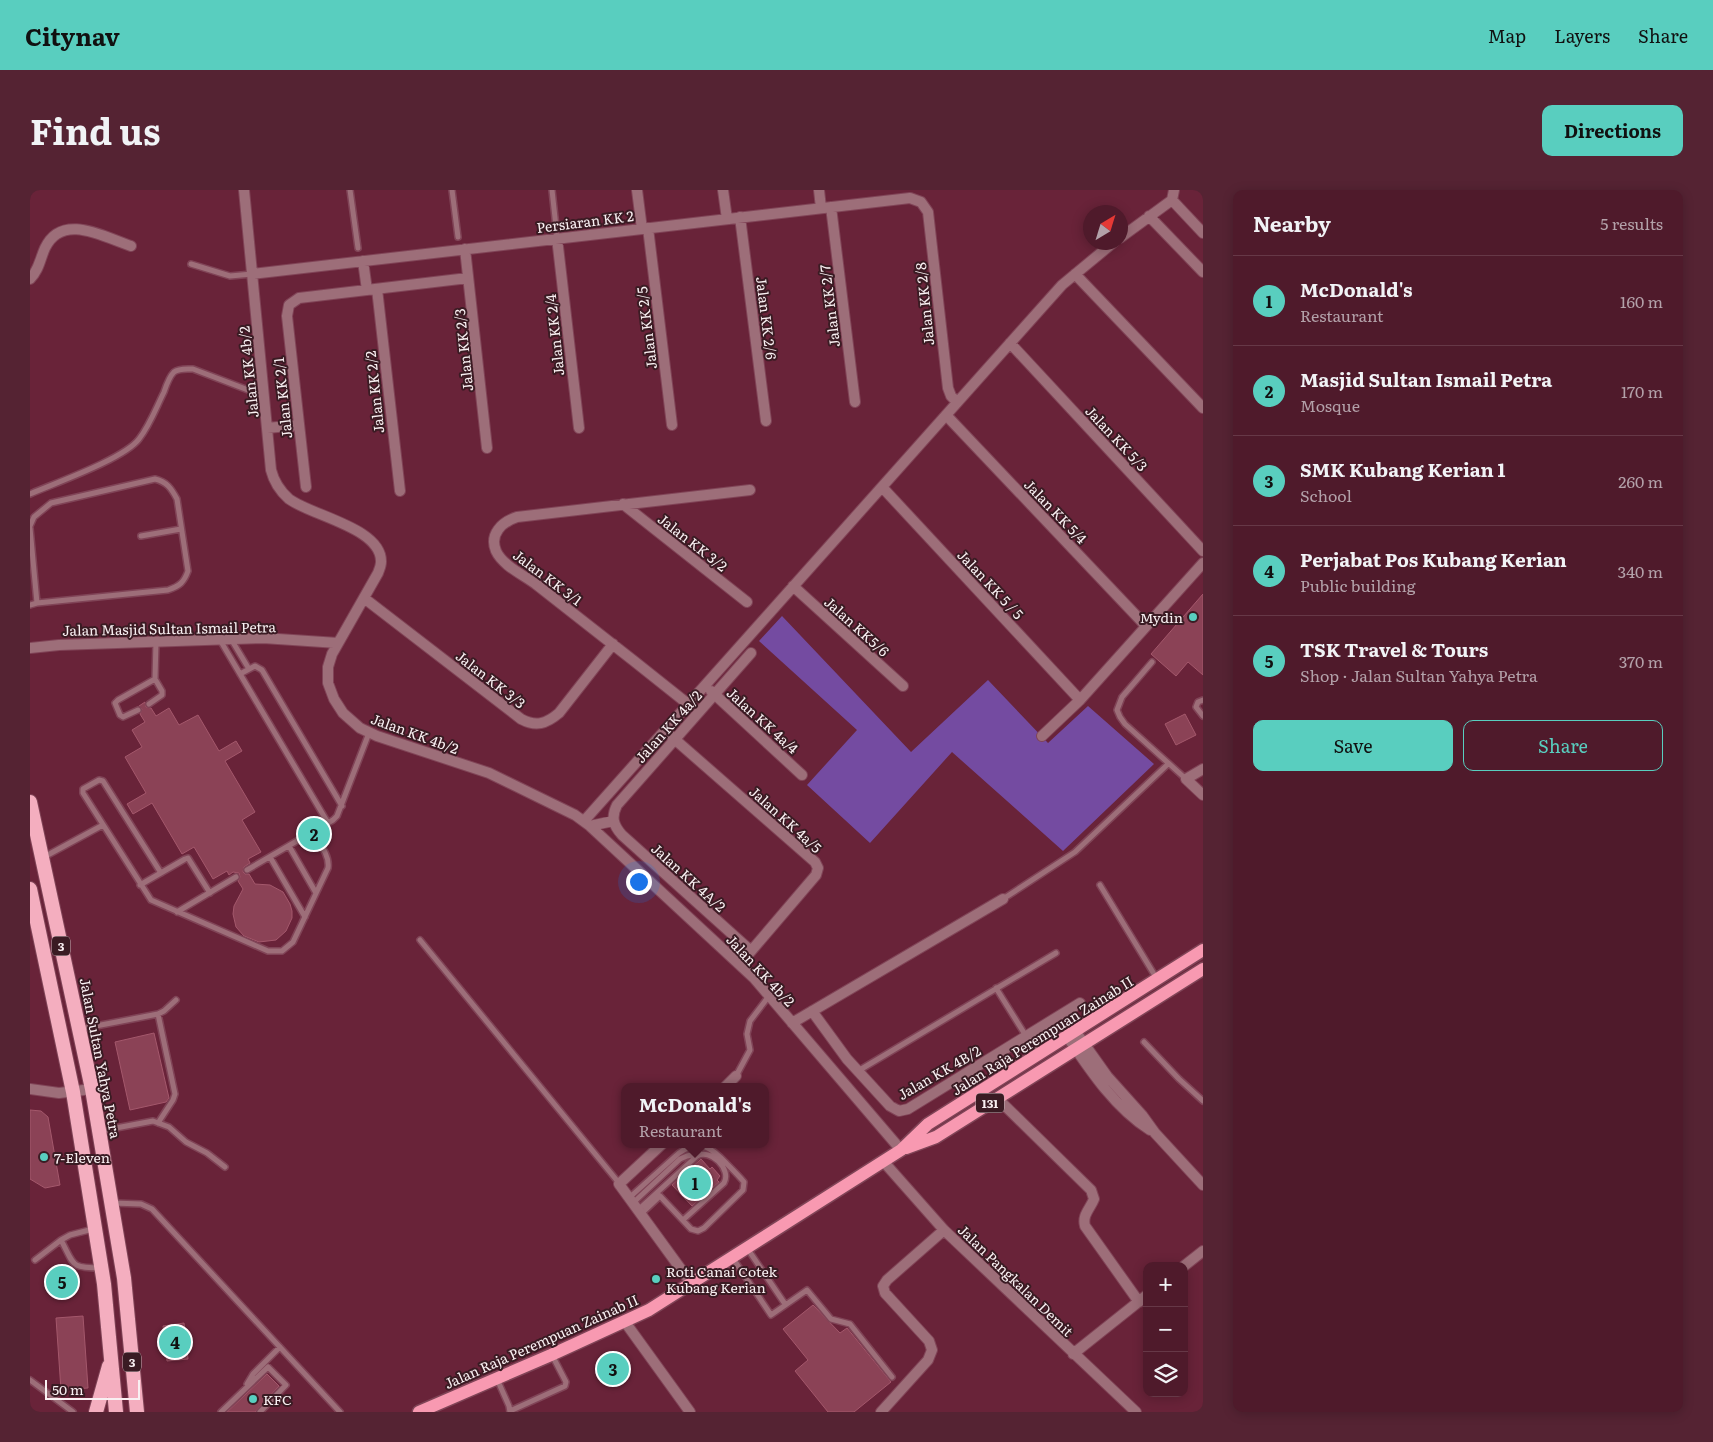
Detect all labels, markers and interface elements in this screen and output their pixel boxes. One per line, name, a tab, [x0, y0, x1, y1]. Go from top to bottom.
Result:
text: Citynav	[25, 18, 120, 53]
text: Map	[1488, 22, 1526, 49]
text: Layers	[1554, 22, 1610, 49]
text: Share	[1638, 22, 1688, 49]
text: Find us	[30, 104, 160, 156]
button: Directions	[1542, 105, 1683, 156]
street label: Persiaran KK 2	[535, 205, 635, 237]
north arrow	[1083, 205, 1128, 250]
text: Nearby	[1253, 207, 1331, 238]
text: 5 results	[1600, 211, 1663, 235]
street label: Jalan KK 2/8	[910, 261, 938, 347]
street label: Jalan KK 2/7	[814, 264, 844, 348]
street label: Jalan KK 2/6	[752, 275, 782, 361]
text: McDonald's	[1300, 275, 1412, 303]
street label: Jalan KK 2/5	[631, 286, 661, 370]
text: 1	[1266, 289, 1272, 313]
text: 160 m	[1620, 289, 1663, 313]
street label: Jalan KK 2/4	[540, 293, 568, 377]
text: Restaurant	[1300, 303, 1384, 327]
street label: Jalan KK 2/3	[449, 308, 477, 392]
street label: Jalan KK 4b/2	[233, 325, 263, 419]
street label: Jalan KK 2/2	[360, 350, 388, 434]
street label: Jalan KK 2/1	[268, 356, 296, 440]
text: Masjid Sultan Ismail Petra	[1300, 365, 1552, 393]
text: 2	[1265, 379, 1273, 403]
text: 170 m	[1621, 379, 1663, 403]
text: Mosque	[1300, 393, 1360, 417]
street label: Jalan KK 5/3	[1081, 401, 1153, 475]
text: SMK Kubang Kerian 1	[1300, 455, 1505, 483]
text: 3	[1265, 469, 1273, 493]
text: 260 m	[1618, 469, 1663, 493]
street label: Jalan KK 5/4	[1020, 474, 1092, 548]
text: School	[1300, 483, 1352, 507]
street label: Jalan KK 3/2	[654, 508, 732, 576]
street label: Jalan KK 3/1	[509, 544, 587, 610]
street label: Jalan KK 5 / 5	[953, 545, 1029, 623]
text: Perjabat Pos Kubang Kerian	[1300, 545, 1567, 573]
text: 4	[1264, 559, 1274, 583]
text: 340 m	[1618, 559, 1663, 583]
text: Public building	[1300, 573, 1416, 597]
street label: Jalan KK5/6	[820, 592, 894, 661]
place label: Mydin	[1140, 607, 1183, 627]
marker: Mydin	[1187, 611, 1199, 623]
street label: Jalan Masjid Sultan Ismail Petra	[62, 616, 277, 640]
text: TSK Travel & Tours	[1300, 635, 1488, 663]
street label: Jalan KK 3/3	[452, 645, 530, 713]
text: 5	[1265, 649, 1273, 673]
text: 370 m	[1619, 649, 1663, 673]
text: Shop · Jalan Sultan Yahya Petra	[1300, 663, 1538, 687]
street label: Jalan KK 4a/4	[723, 682, 803, 758]
street label: Jalan KK 4a/2	[630, 685, 706, 767]
street label: Jalan KK 4b/2	[368, 708, 462, 758]
button: Save	[1253, 720, 1453, 771]
button: Share	[1463, 720, 1663, 771]
street label: Jalan KK 4a/5	[745, 781, 827, 857]
pin: 2	[298, 815, 330, 853]
street label: Jalan KK 4A/2	[647, 838, 731, 916]
your location	[626, 869, 652, 895]
street label: Jalan KK 4b/2	[722, 929, 800, 1011]
road number: 3	[52, 936, 70, 956]
street label: Jalan Raja Perempuan Zainab II	[947, 971, 1137, 1099]
street label: Jalan Sultan Yahya Petra	[76, 976, 126, 1141]
street label: Jalan KK 4B/2	[894, 1040, 984, 1104]
popup	[621, 1083, 769, 1148]
text: McDonald's	[639, 1090, 751, 1118]
road number: 131	[976, 1094, 1004, 1112]
text: Restaurant	[639, 1118, 722, 1142]
place label: 7-Eleven	[54, 1147, 110, 1167]
marker: 7-Eleven	[38, 1151, 50, 1163]
pin: 1	[679, 1164, 711, 1202]
street label: Jalan Pangkalan Demit	[954, 1220, 1078, 1341]
place label: Roti Canai Cotek Kubang Kerian	[666, 1261, 778, 1297]
map controls	[1143, 1262, 1188, 1397]
button: +	[1143, 1262, 1188, 1307]
pin: 5	[46, 1263, 78, 1301]
marker: Roti Canai Cotek Kubang Kerian	[650, 1273, 662, 1285]
street label: Jalan Raja Perempuan Zainab II	[441, 1289, 641, 1393]
button: −	[1143, 1307, 1188, 1352]
pin: 4	[159, 1323, 191, 1361]
pin: 3	[597, 1350, 629, 1388]
road number: 3	[123, 1352, 141, 1372]
button: layers	[1143, 1352, 1188, 1397]
scale bar	[45, 1377, 140, 1400]
text: 50 m	[52, 1379, 84, 1399]
place label: KFC	[263, 1389, 292, 1409]
marker: KFC	[247, 1393, 259, 1405]

